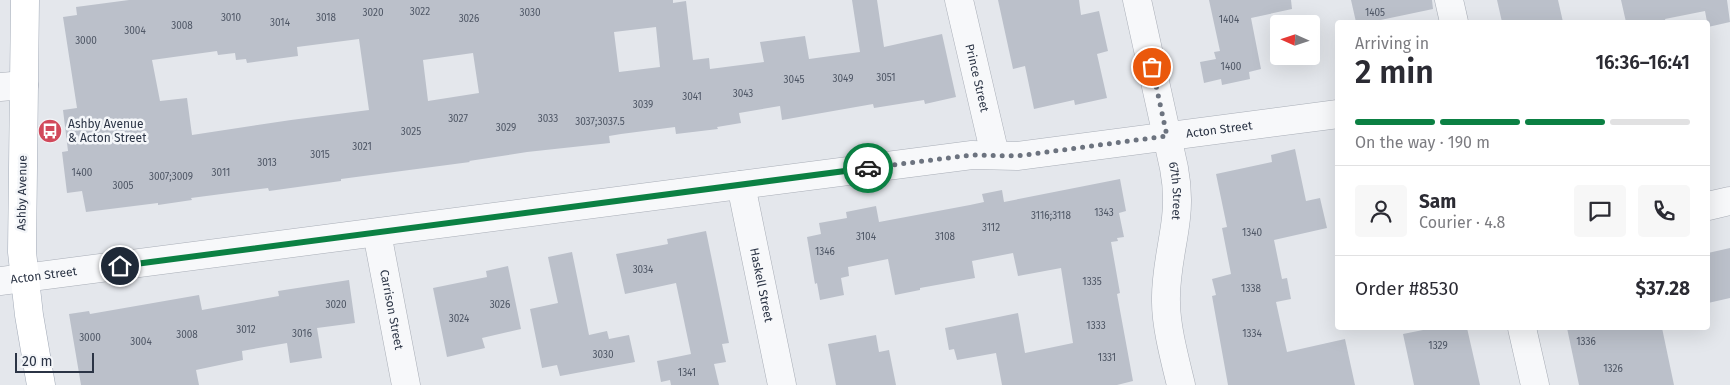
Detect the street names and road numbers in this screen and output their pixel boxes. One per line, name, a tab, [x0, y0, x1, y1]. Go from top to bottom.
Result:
street label: Prince Street	[962, 42, 992, 114]
street label: Acton Street	[1185, 118, 1254, 141]
street label: Ashby Avenue	[14, 155, 30, 231]
street label: 67th Street	[1166, 160, 1184, 222]
street label: Haskell Street	[747, 246, 776, 324]
street label: Acton Street	[10, 264, 78, 287]
street label: Carrison Street	[377, 268, 406, 351]

